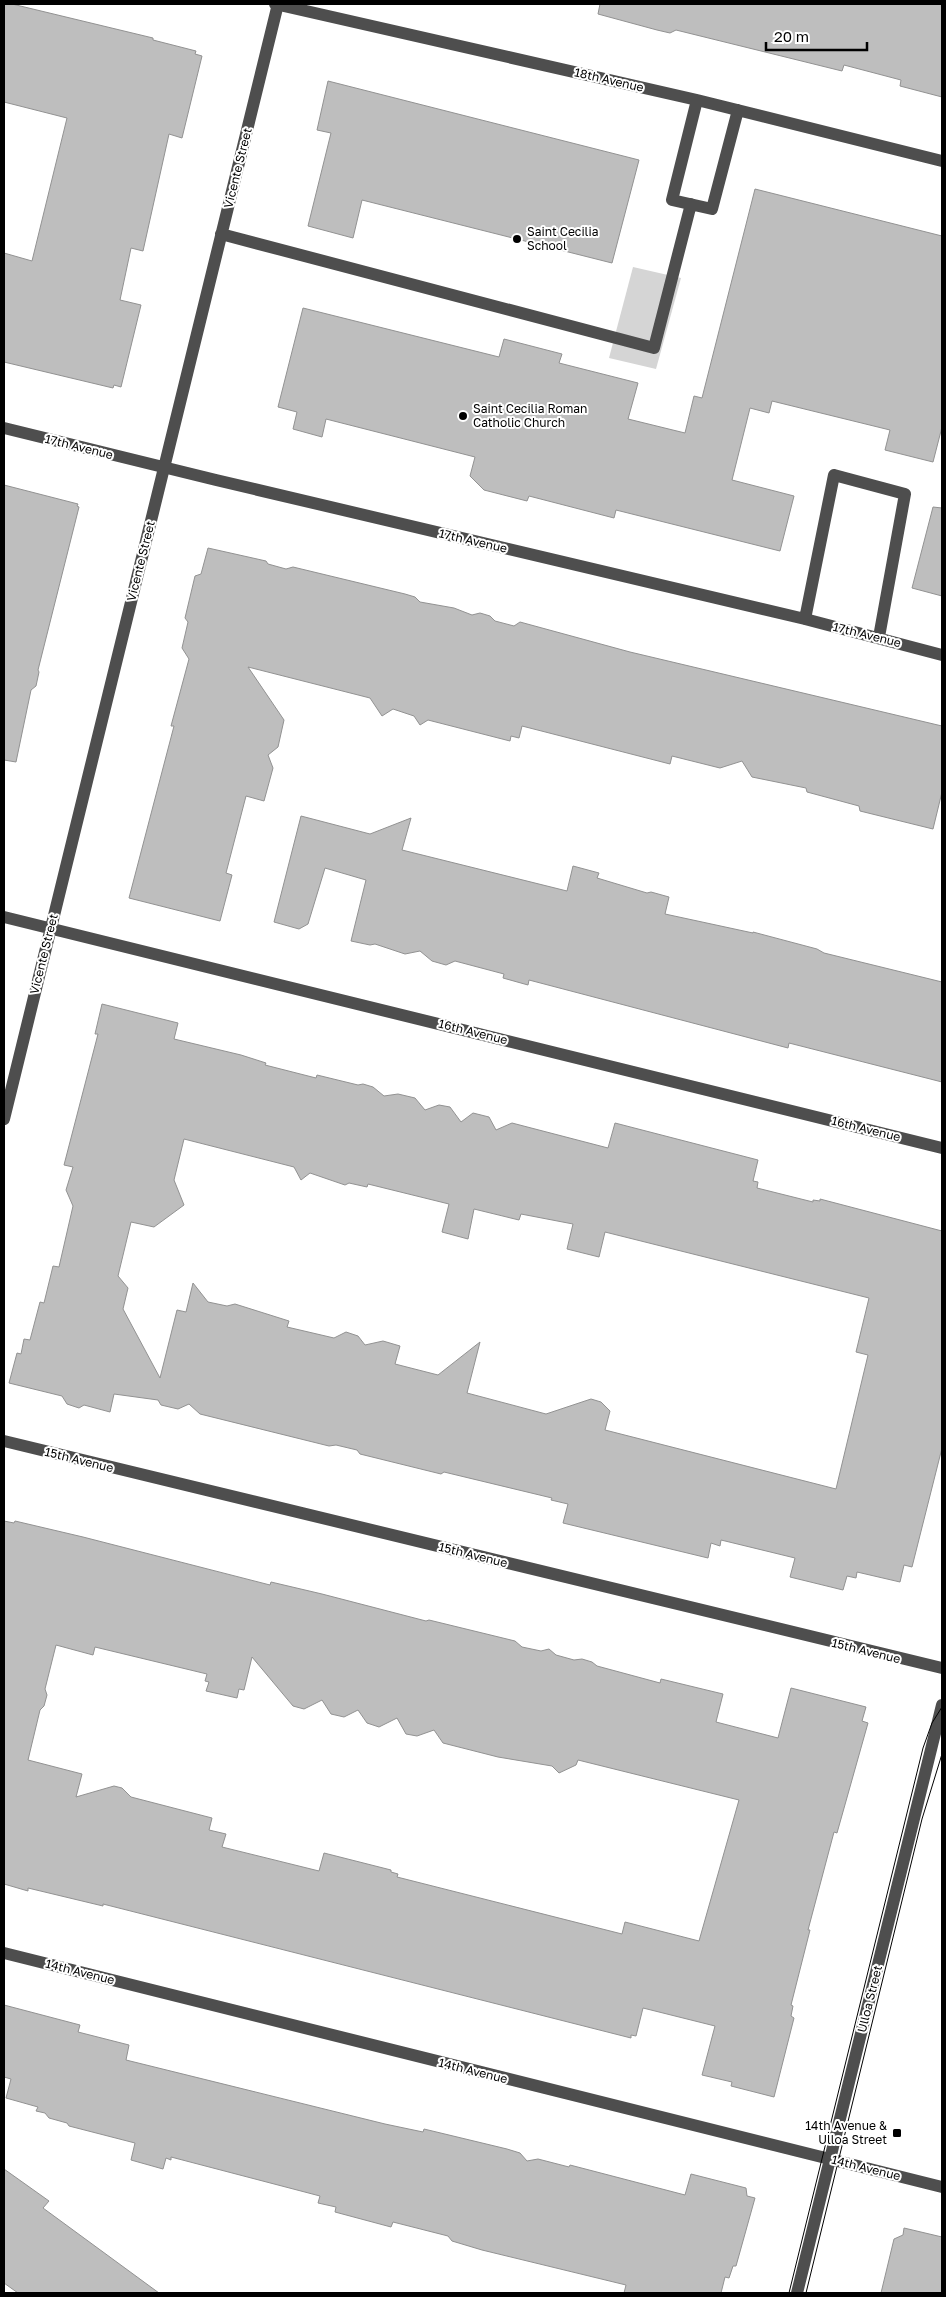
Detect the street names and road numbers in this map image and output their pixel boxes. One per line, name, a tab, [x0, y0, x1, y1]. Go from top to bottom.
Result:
street label: 18th Avenue	[573, 64, 645, 95]
street label: Vicente Street	[220, 126, 255, 210]
street label: 17th Avenue	[43, 431, 115, 462]
street label: Vicente Street	[123, 519, 158, 603]
street label: 17th Avenue	[437, 525, 509, 556]
street label: 17th Avenue	[831, 619, 903, 650]
street label: Vicente Street	[26, 912, 61, 996]
street label: 16th Avenue	[437, 1016, 509, 1047]
street label: 16th Avenue	[830, 1113, 902, 1144]
street label: 15th Avenue	[43, 1444, 115, 1475]
street label: 15th Avenue	[437, 1539, 509, 1570]
street label: 15th Avenue	[830, 1635, 902, 1666]
street label: 14th Avenue	[44, 1956, 116, 1987]
street label: Ulloa Street	[854, 1963, 885, 2034]
street label: 14th Avenue	[437, 2055, 509, 2086]
street label: 14th Avenue	[830, 2152, 902, 2183]

